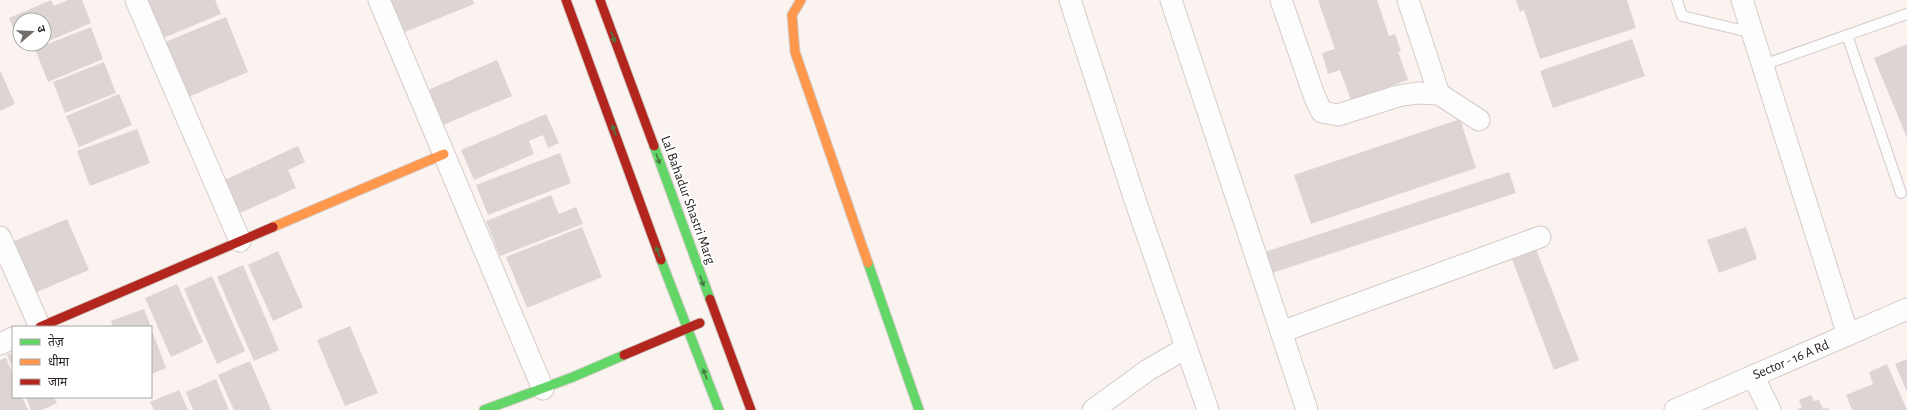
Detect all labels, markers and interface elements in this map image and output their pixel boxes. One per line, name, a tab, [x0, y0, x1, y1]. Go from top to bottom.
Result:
north arrow	[12, 12, 52, 52]
text: उ	[35, 24, 47, 34]
one-way arrow	[610, 31, 616, 43]
one-way arrow	[611, 123, 617, 135]
street label: Lal Bahadur Shastri Marg	[658, 134, 718, 266]
one-way arrow	[655, 153, 661, 165]
one-way arrow	[655, 246, 661, 258]
one-way arrow	[700, 275, 706, 287]
legend	[12, 326, 152, 398]
text: तेज़	[48, 334, 65, 348]
street label: Sector - 16 A Rd	[1751, 338, 1831, 382]
text: धीमा	[48, 354, 70, 368]
one-way arrow	[701, 367, 707, 379]
text: जाम	[48, 376, 68, 388]

